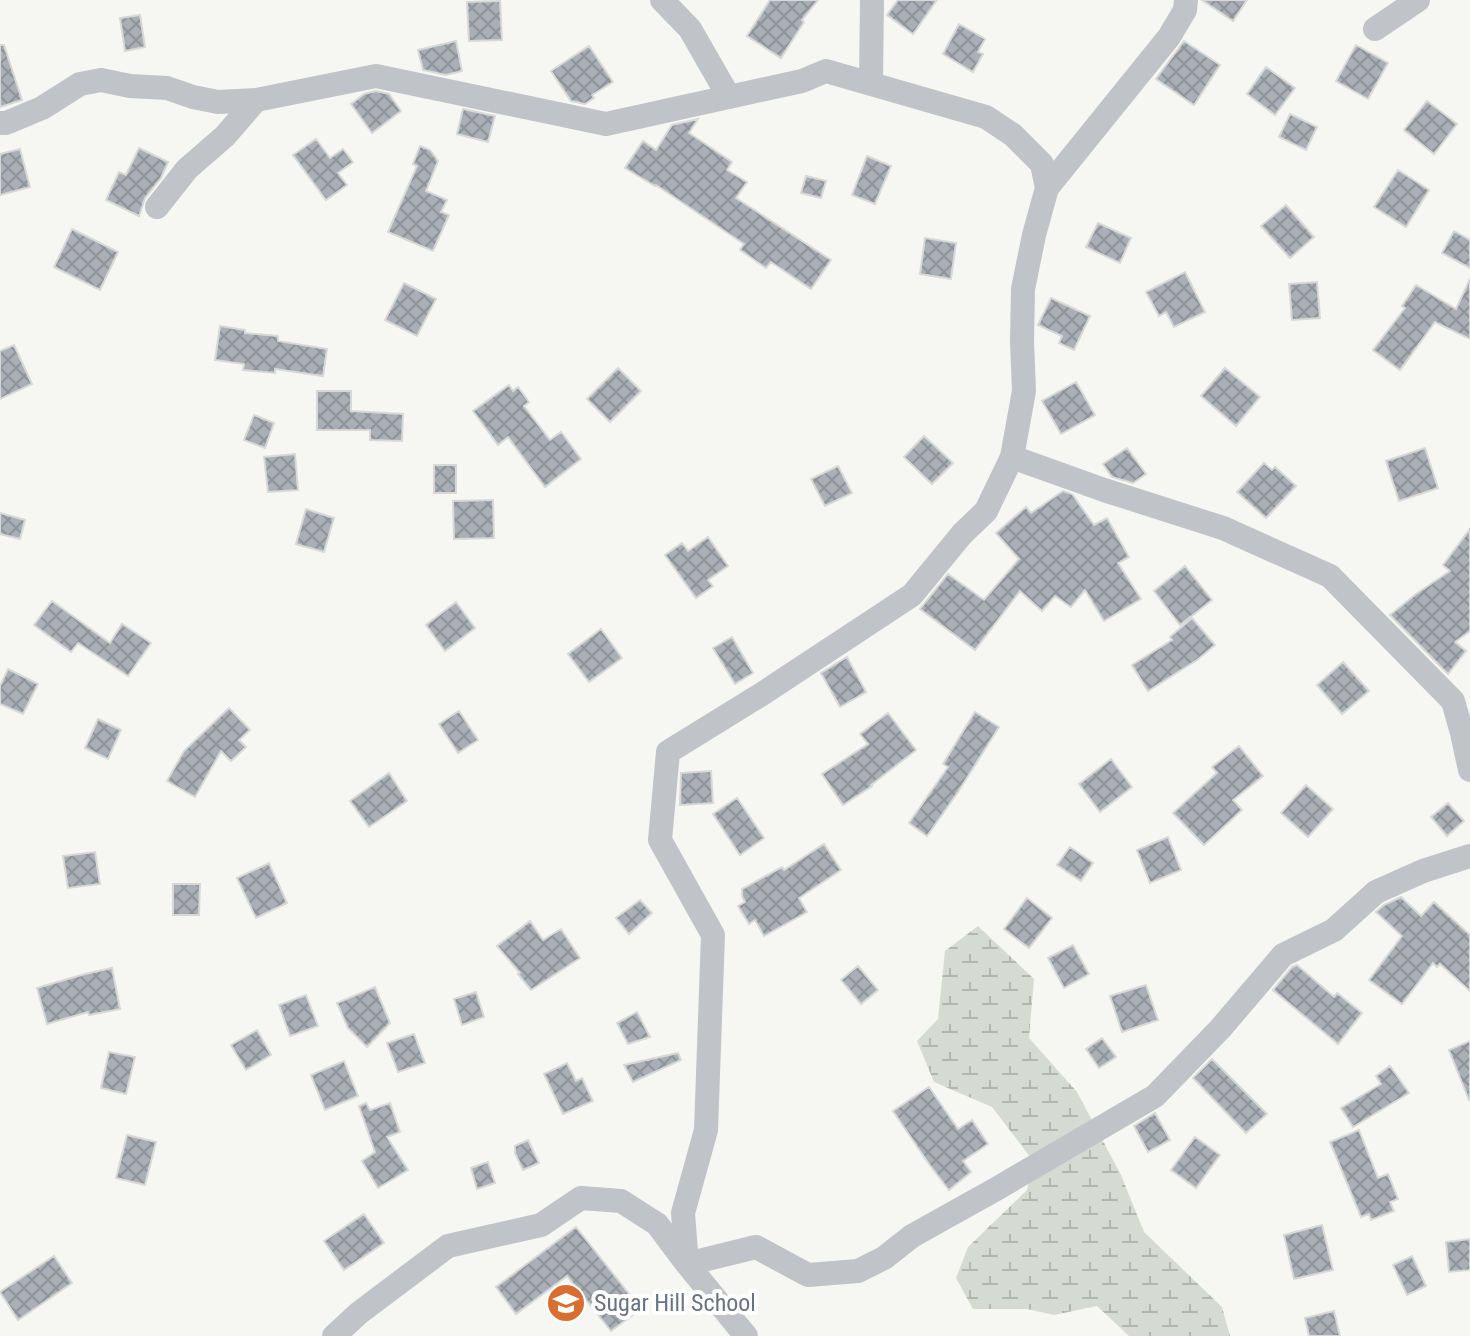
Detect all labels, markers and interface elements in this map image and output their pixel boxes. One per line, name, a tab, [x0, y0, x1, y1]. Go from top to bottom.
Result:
school or university icon: Sugar Hill School	[545, 1282, 587, 1324]
place label: Sugar Hill School	[594, 1289, 756, 1317]

